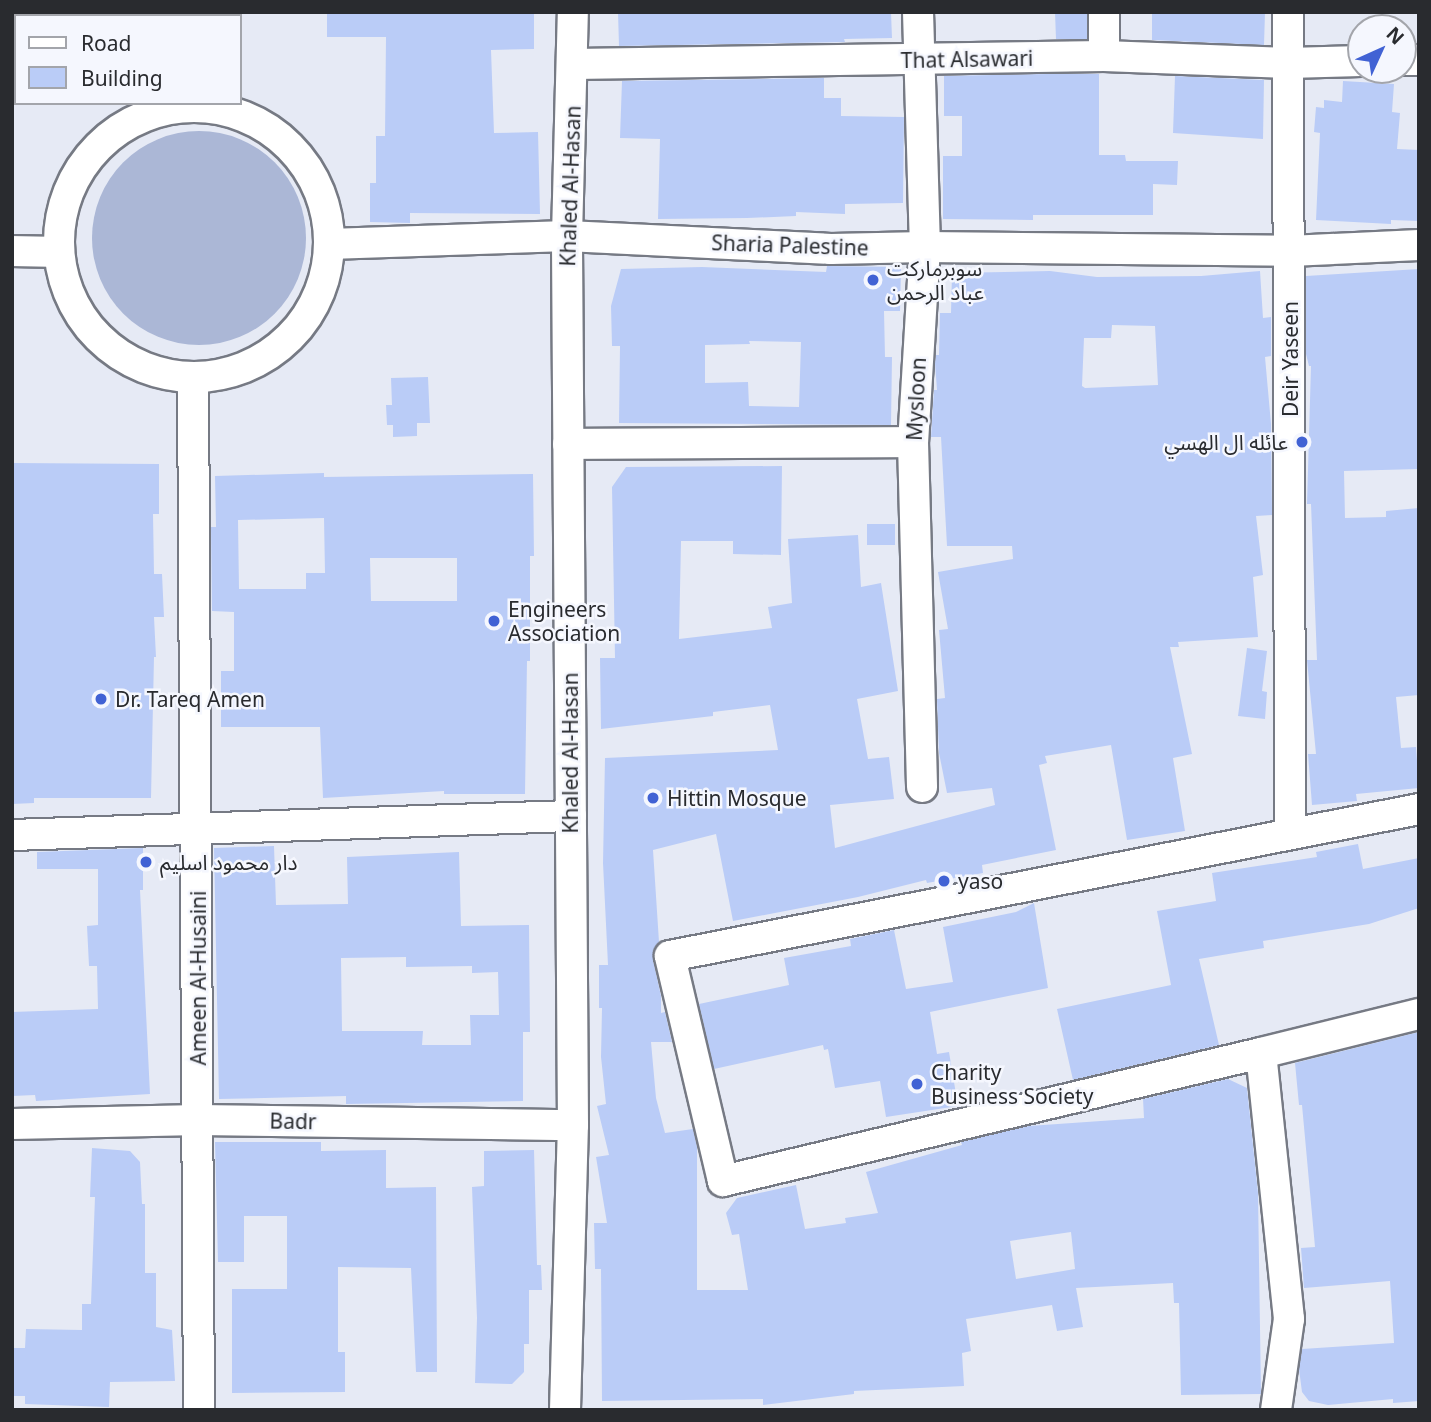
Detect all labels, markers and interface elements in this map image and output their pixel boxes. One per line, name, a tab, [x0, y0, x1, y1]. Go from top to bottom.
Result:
legend	[14, 14, 242, 105]
north arrow	[1347, 14, 1417, 84]
text: N	[1381, 21, 1410, 50]
text: Road	[81, 29, 131, 57]
street label: That Alsawari	[901, 45, 1033, 73]
text: Building	[81, 64, 163, 92]
street label: Khaled Al-Hasan	[555, 105, 585, 267]
street label: Sharia Palestine	[711, 230, 869, 260]
place label: سوبرماركت عباد الرحمن	[887, 255, 984, 305]
marker: سوبرماركت عباد الرحمن	[865, 272, 881, 288]
street label: Deir Yaseen	[1277, 301, 1303, 417]
street label: Mysloon	[901, 357, 931, 441]
place label: عائله ال الهسي	[1164, 429, 1288, 455]
marker: عائله ال الهسي	[1294, 434, 1310, 450]
place label: Engineers Association	[508, 596, 620, 646]
marker: Engineers Association	[486, 613, 502, 629]
street label: Khaled Al-Hasan	[557, 672, 583, 834]
place label: Dr. Tareq Amen	[115, 686, 265, 712]
marker: Dr. Tareq Amen	[93, 691, 109, 707]
place label: Hittin Mosque	[667, 785, 807, 811]
marker: Hittin Mosque	[645, 790, 661, 806]
place label: دار محمود اسليم	[160, 849, 298, 875]
marker: دار محمود اسليم	[138, 854, 154, 870]
place label: yaso	[958, 868, 1003, 894]
marker: yaso	[936, 873, 952, 889]
street label: Ameen Al-Husaini	[185, 891, 211, 1065]
place label: Charity Business Society	[931, 1059, 1093, 1109]
marker: Charity Business Society	[909, 1076, 925, 1092]
street label: Badr	[269, 1108, 317, 1134]

